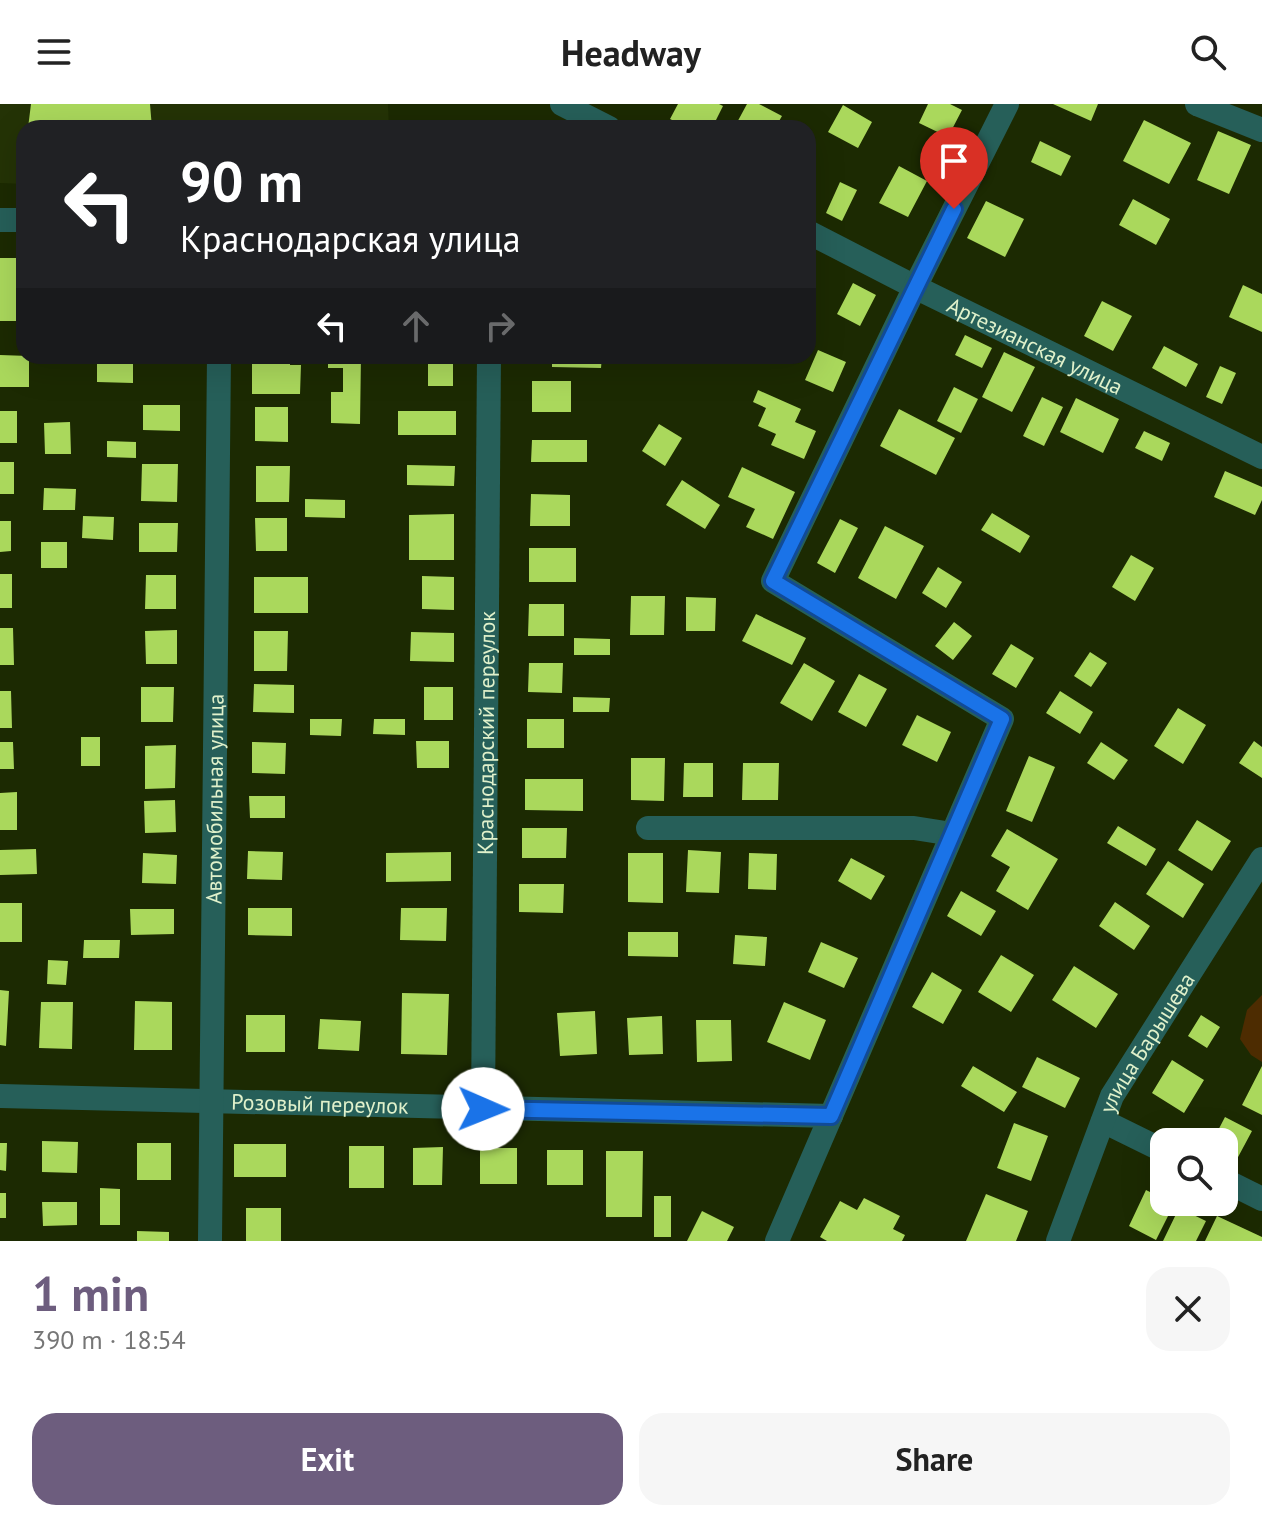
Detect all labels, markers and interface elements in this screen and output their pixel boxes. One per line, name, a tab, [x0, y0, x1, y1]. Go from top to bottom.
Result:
text: Headway	[561, 29, 701, 76]
icon: menu	[32, 30, 76, 74]
icon: search	[1186, 30, 1230, 74]
pin	[920, 127, 988, 209]
icon: arrive	[932, 139, 976, 183]
text: 90 m	[180, 145, 303, 217]
icon: left	[48, 152, 152, 256]
text: Краснодарская улица	[180, 215, 521, 262]
street label: Артезианская улица	[943, 291, 1128, 401]
icon: left	[310, 304, 354, 348]
icon: ahead	[394, 304, 438, 348]
icon: right	[478, 304, 522, 348]
street label: Краснодарский переулок	[471, 610, 501, 855]
street label: Автомобильная улица	[199, 694, 230, 904]
street label: улица Барышева	[1093, 967, 1201, 1117]
position arrow	[441, 1067, 525, 1151]
street label: Розовый переулок	[231, 1088, 409, 1120]
map controls	[1150, 1128, 1238, 1216]
button: search	[1150, 1128, 1238, 1216]
text: 1 min	[32, 1262, 149, 1324]
button: close	[1146, 1267, 1230, 1351]
text: 390 m · 18:54	[32, 1323, 186, 1356]
button: Exit	[32, 1413, 623, 1505]
button: Share	[639, 1413, 1230, 1505]

